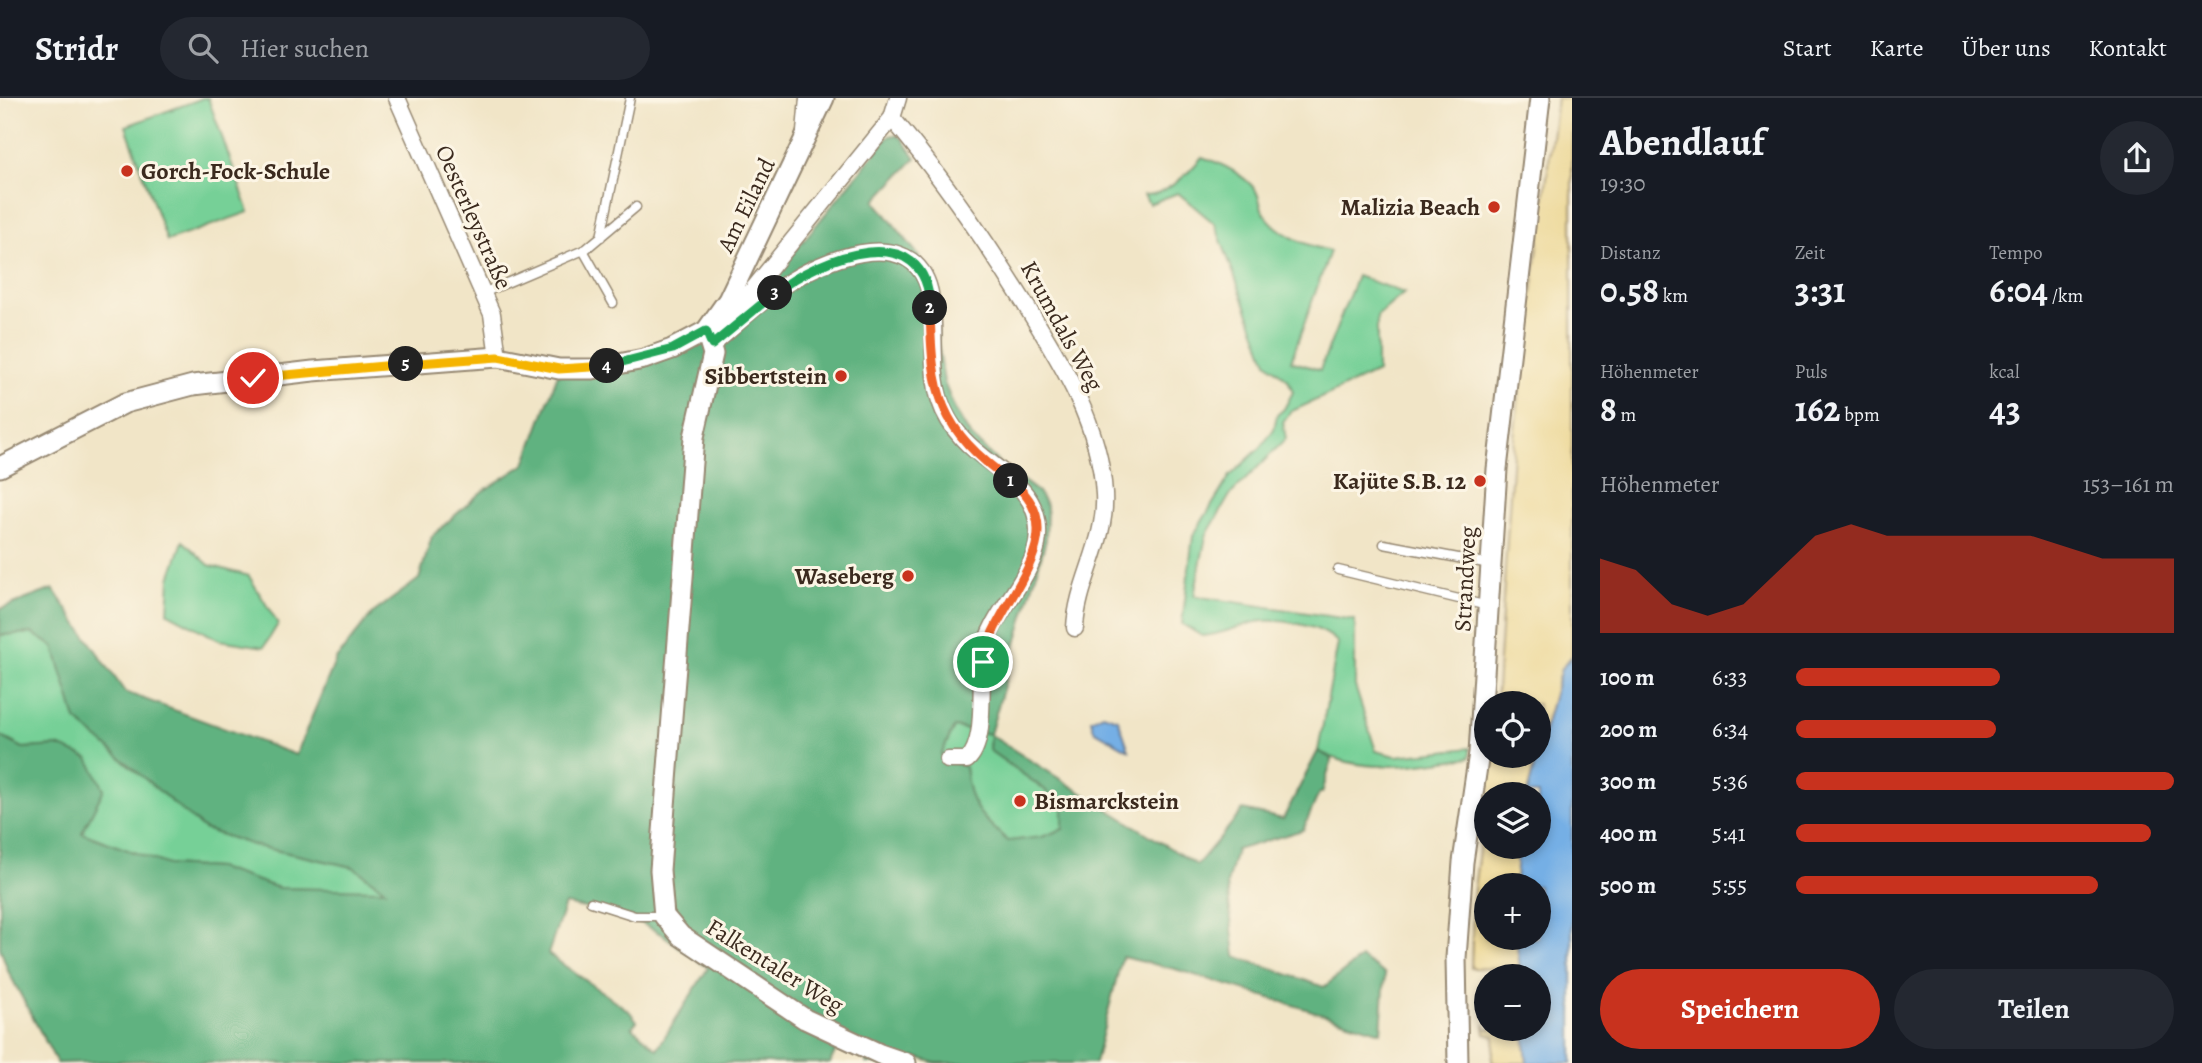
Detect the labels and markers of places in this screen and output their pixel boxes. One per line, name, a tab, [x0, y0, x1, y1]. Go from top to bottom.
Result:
place label: Gorch-Fock-Schule	[141, 155, 330, 187]
marker: Gorch-Fock-Schule	[119, 163, 135, 179]
place label: Malizia Beach	[1341, 191, 1480, 223]
marker: Malizia Beach	[1486, 199, 1502, 215]
pin: 3	[758, 276, 792, 310]
pin: 2	[912, 290, 948, 326]
pin: 5	[388, 346, 424, 382]
pin	[223, 348, 283, 408]
pin: 4	[590, 348, 624, 384]
place label: Sibbertstein	[704, 360, 828, 392]
marker: Sibbertstein	[833, 368, 849, 384]
pin: 1	[993, 464, 1028, 498]
place label: Kajüte S.B. 12	[1333, 465, 1466, 497]
marker: Kajüte S.B. 12	[1472, 473, 1488, 489]
place label: Waseberg	[794, 560, 895, 592]
marker: Waseberg	[900, 568, 916, 584]
pin	[953, 632, 1013, 692]
place label: Bismarckstein	[1034, 785, 1180, 817]
marker: Bismarckstein	[1012, 793, 1028, 809]

